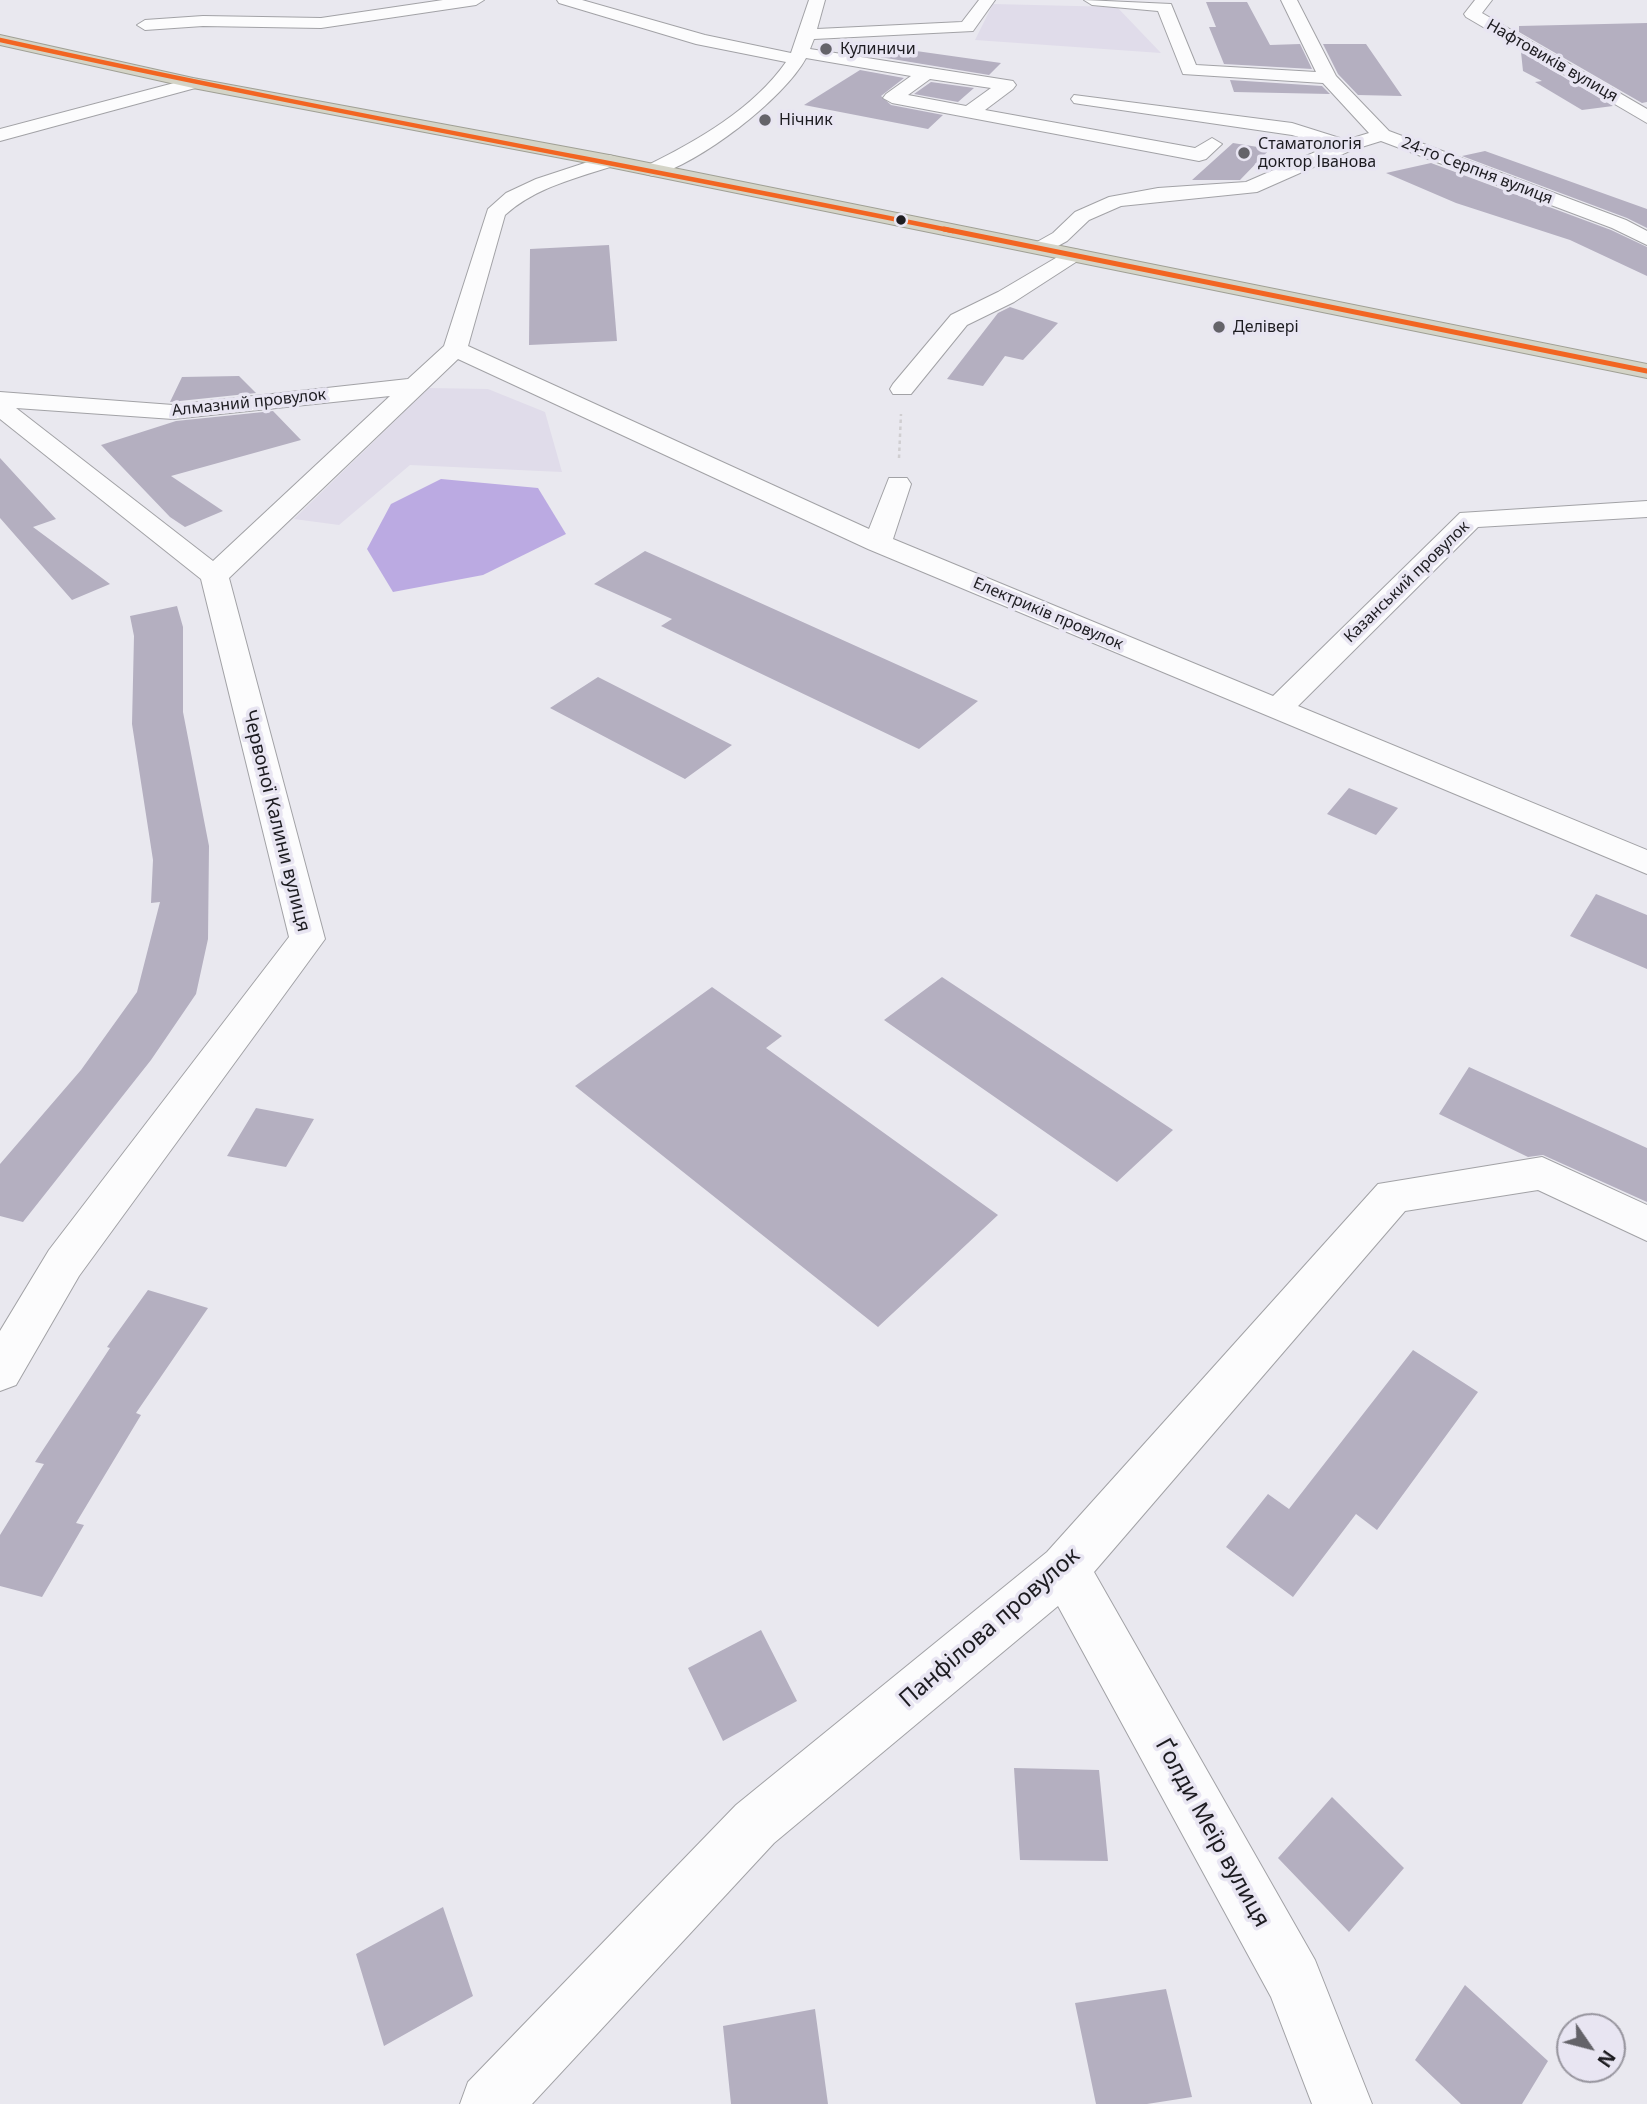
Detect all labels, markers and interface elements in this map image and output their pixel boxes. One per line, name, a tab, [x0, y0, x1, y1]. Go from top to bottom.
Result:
street label: Нафтовиків вулиця	[1483, 16, 1621, 106]
place label: Кулиничи	[840, 39, 916, 59]
marker: Кулиничи	[818, 41, 834, 57]
place label: Нічник	[779, 110, 833, 130]
marker: Нічник	[757, 112, 773, 128]
street label: 24-го Серпня вулиця	[1399, 133, 1555, 209]
place label: Стаматологія доктор Іванова	[1258, 134, 1376, 172]
marker: Стаматологія доктор Іванова	[1236, 145, 1252, 161]
unlabelled marker	[894, 213, 908, 227]
place label: Делівері	[1233, 317, 1299, 337]
marker: Делівері	[1211, 319, 1227, 335]
street label: Алмазний провулок	[171, 385, 327, 421]
street label: Казанський провулок	[1340, 517, 1474, 647]
street label: Електриків провулок	[970, 574, 1126, 654]
street label: Червоної Калини вулиця	[237, 708, 315, 934]
street label: Панфілова провулок	[894, 1542, 1086, 1714]
street label: Ґолди Меїр вулиця	[1149, 1734, 1275, 1932]
north arrow	[1556, 2013, 1626, 2083]
text: N	[1591, 2045, 1622, 2073]

